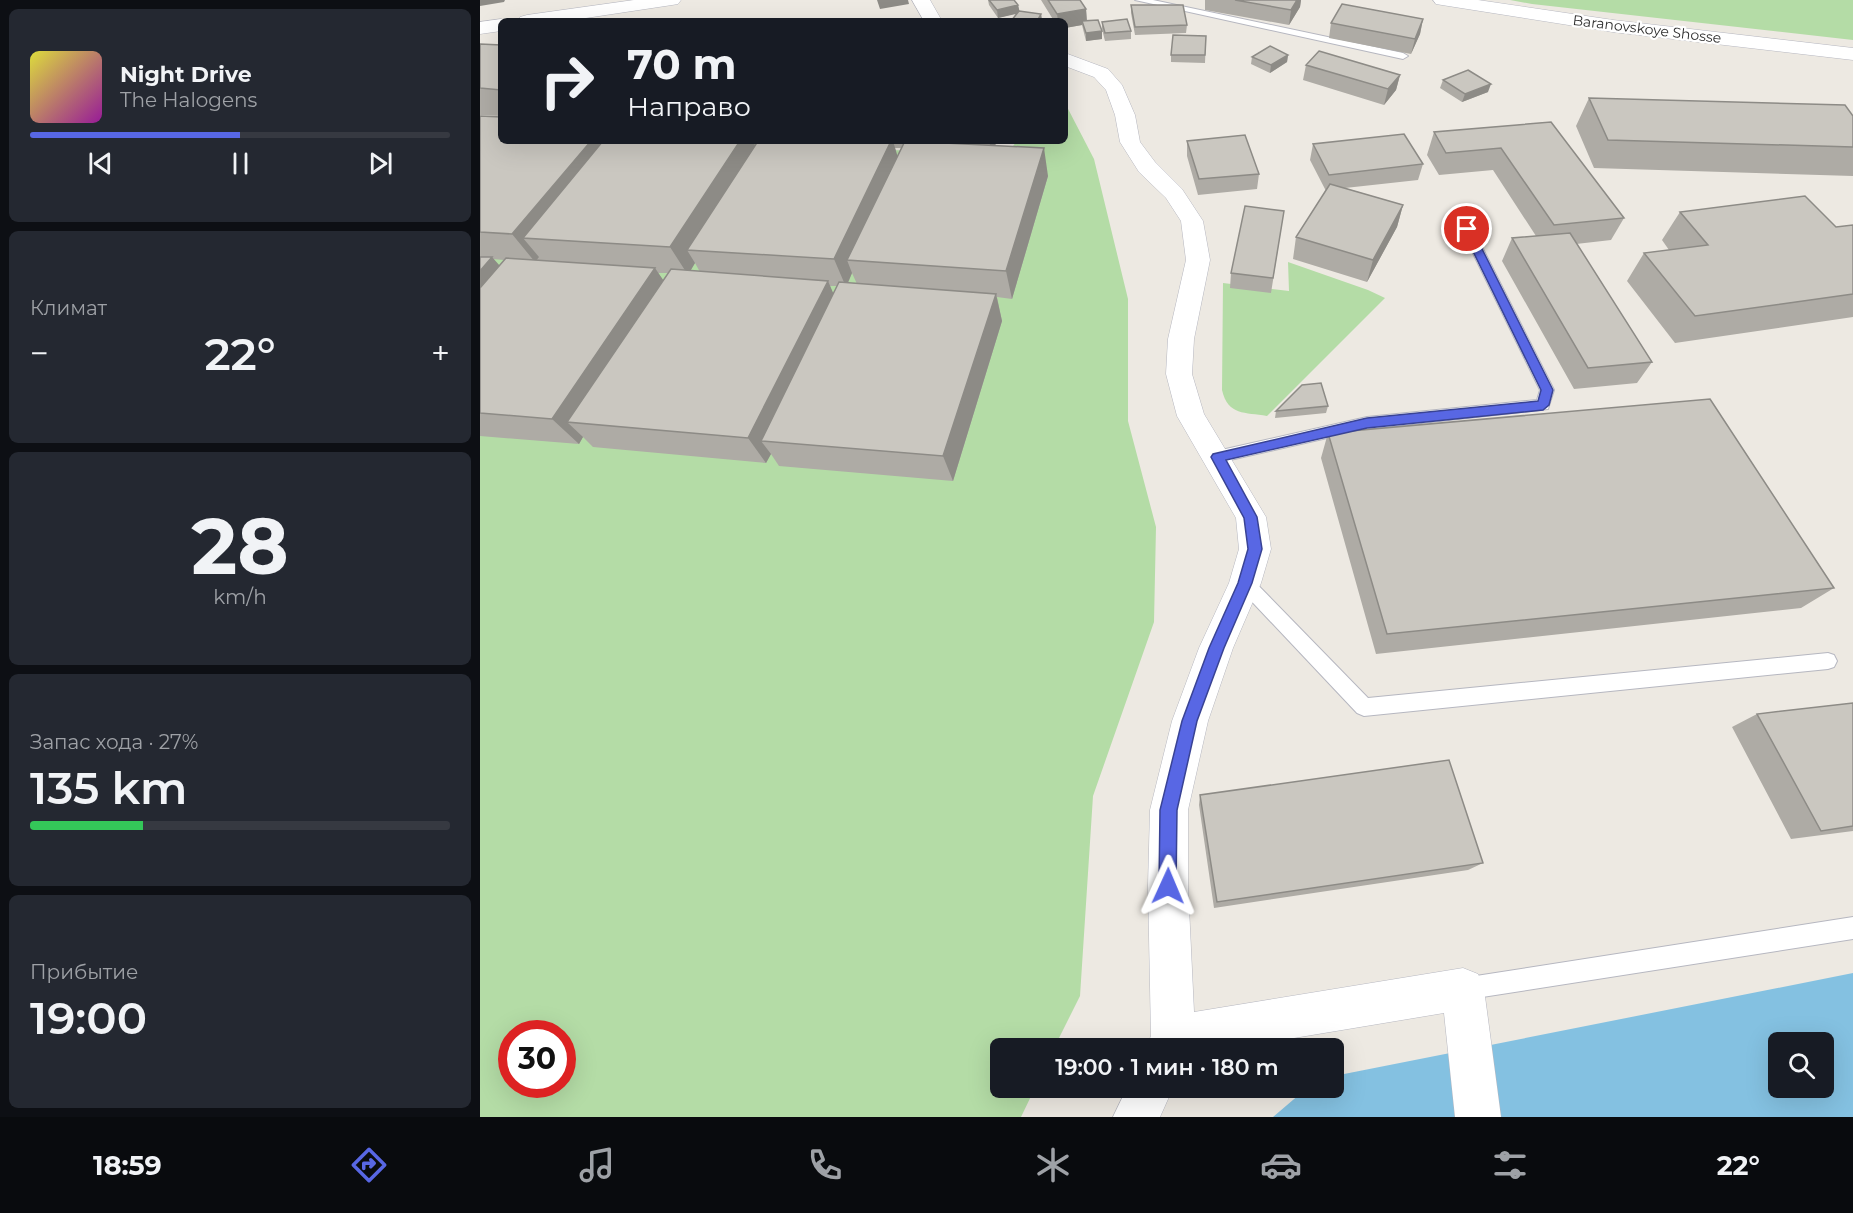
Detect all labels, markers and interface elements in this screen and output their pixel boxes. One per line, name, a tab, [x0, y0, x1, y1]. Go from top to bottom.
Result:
street label: Baranovskoye Shosse	[1572, 11, 1722, 47]
text: 70 m	[627, 38, 737, 90]
icon: right	[528, 42, 606, 120]
text: Night Drive	[120, 61, 252, 88]
text: The Halogens	[120, 88, 257, 112]
text: Направо	[627, 90, 751, 123]
icon: previous	[84, 147, 117, 180]
icon: pause	[224, 147, 257, 180]
icon: next	[364, 147, 397, 180]
pin	[1441, 203, 1492, 254]
icon: arrive	[1450, 212, 1483, 245]
text: Климат	[30, 296, 107, 320]
text: 22°	[204, 326, 276, 381]
text: −	[30, 333, 49, 373]
text: +	[431, 333, 450, 373]
text: 28	[191, 498, 289, 594]
text: km/h	[213, 585, 267, 609]
text: Запас хода · 27%	[30, 730, 198, 754]
text: 135 km	[30, 760, 187, 815]
position arrow	[1136, 854, 1200, 918]
text: Прибытие	[30, 960, 138, 984]
text: 19:00	[30, 990, 147, 1045]
speed limit sign: 30	[498, 1020, 576, 1098]
map controls	[1768, 1032, 1834, 1098]
button: search	[1768, 1032, 1834, 1098]
text: 19:00 · 1 мин · 180 m	[1055, 1054, 1279, 1081]
icon: directions	[348, 1144, 390, 1186]
icon: music	[576, 1144, 618, 1186]
icon: phone	[804, 1144, 846, 1186]
icon: climate	[1032, 1144, 1074, 1186]
icon: car	[1260, 1144, 1302, 1186]
icon: filters	[1489, 1144, 1531, 1186]
text: 18:59	[93, 1149, 162, 1182]
text: 22°	[1717, 1149, 1760, 1182]

